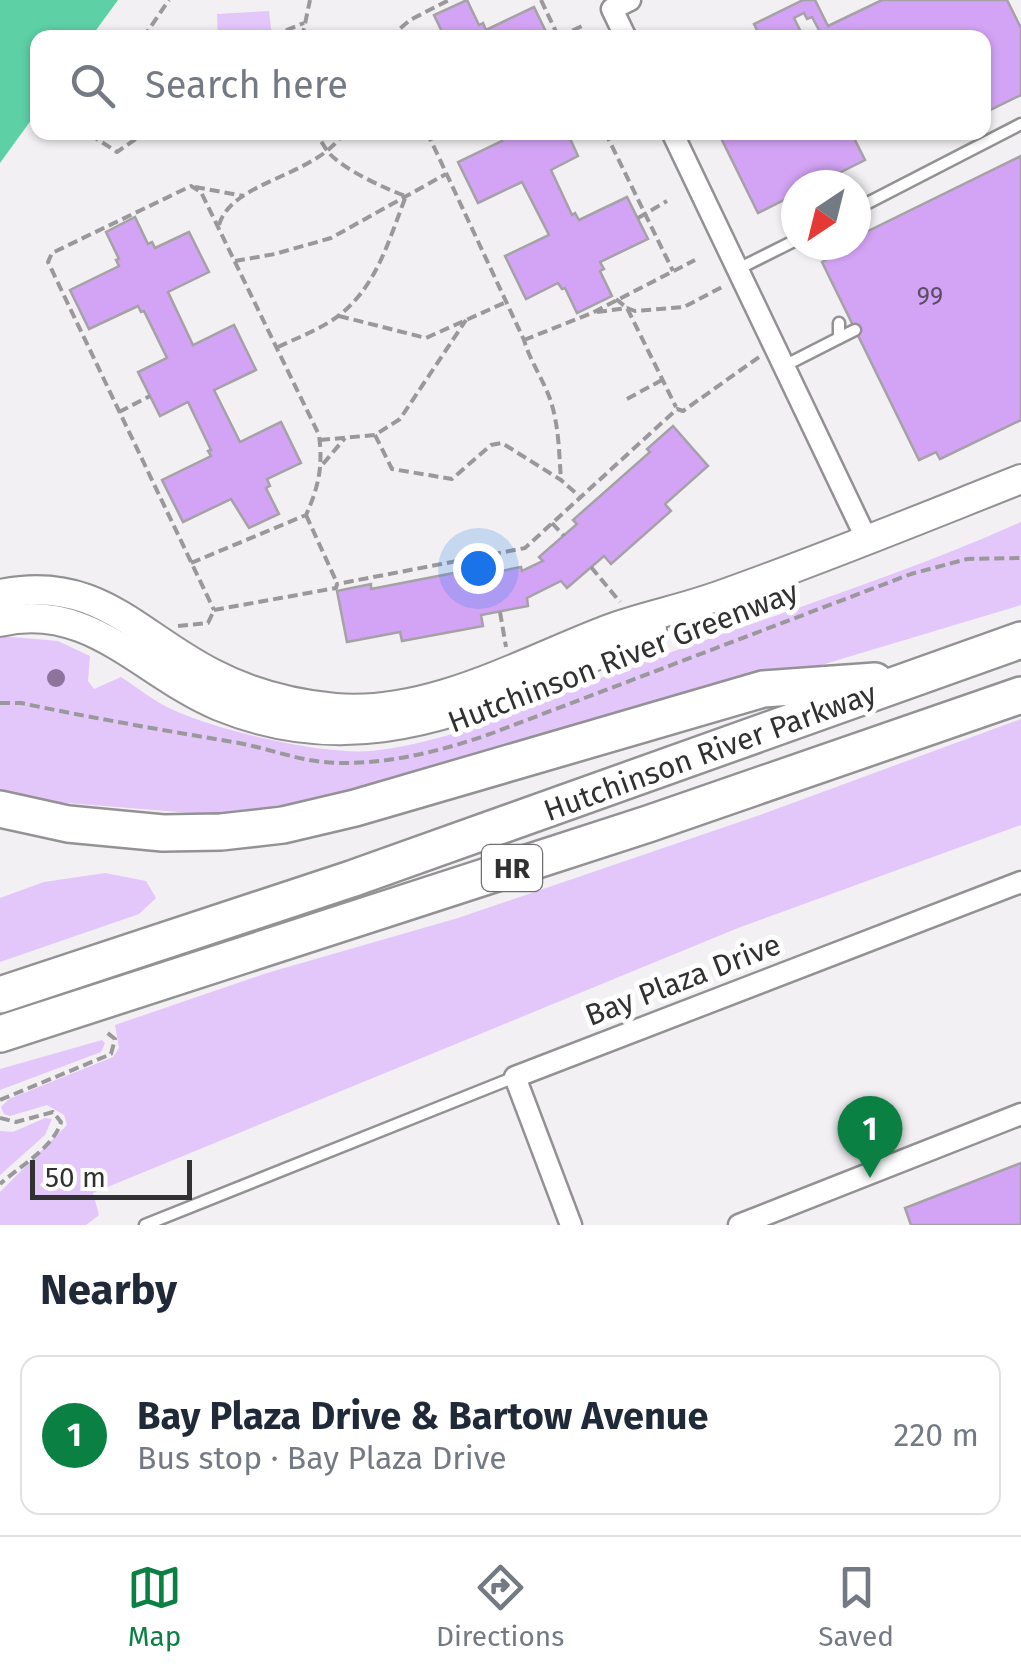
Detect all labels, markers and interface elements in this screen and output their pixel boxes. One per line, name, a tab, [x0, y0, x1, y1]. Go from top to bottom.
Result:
search box	[30, 30, 991, 140]
icon: search	[65, 58, 120, 113]
text: Search here	[145, 62, 348, 108]
north arrow	[781, 170, 871, 260]
house number: 99	[917, 282, 943, 312]
your location	[453, 543, 504, 594]
street label: Hutchinson River Greenway	[443, 573, 803, 740]
street label: Hutchinson River Parkway	[539, 675, 881, 829]
road number: HR	[482, 845, 542, 891]
street label: Bay Plaza Drive	[580, 926, 786, 1034]
pin: 1	[838, 1096, 902, 1178]
scale bar	[30, 1155, 192, 1200]
text: 50 m	[45, 1161, 106, 1194]
text: Nearby	[40, 1265, 177, 1315]
text: Bay Plaza Drive & Bartow Avenue	[137, 1393, 709, 1439]
text: 1	[67, 1416, 82, 1454]
text: 220 m	[894, 1416, 979, 1454]
text: Bus stop · Bay Plaza Drive	[137, 1439, 507, 1477]
tab: Map	[127, 1560, 182, 1653]
tab: Directions	[436, 1560, 564, 1653]
tab: Saved	[818, 1560, 894, 1653]

